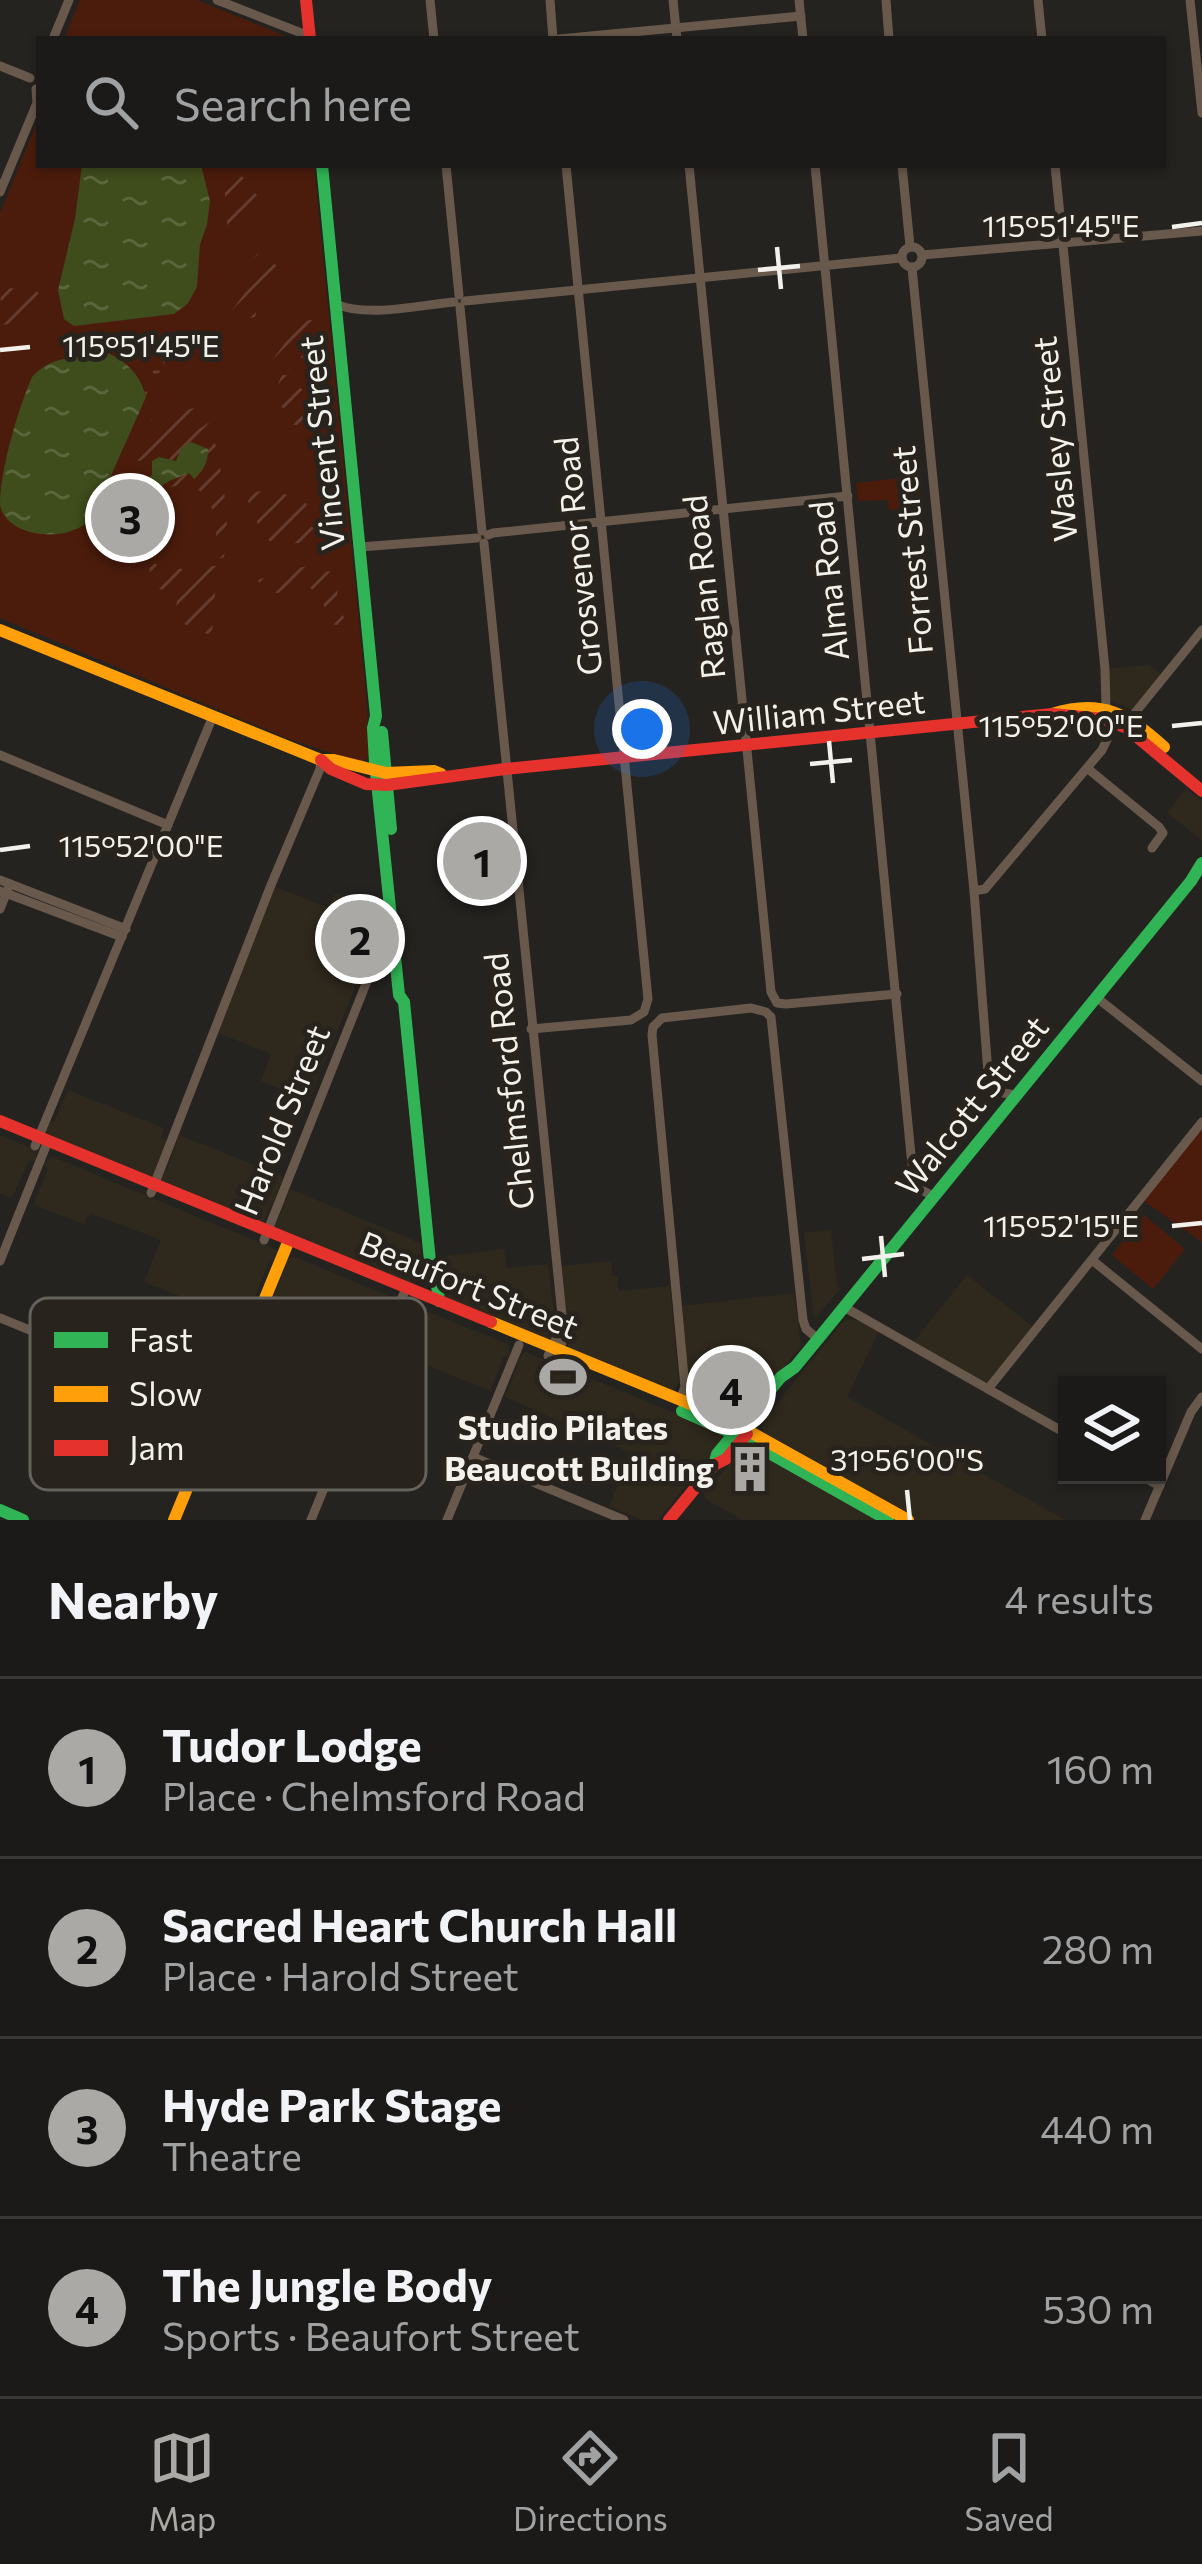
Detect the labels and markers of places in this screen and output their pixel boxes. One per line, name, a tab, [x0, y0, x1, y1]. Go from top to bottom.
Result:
pin: 3	[91, 473, 169, 563]
pin: 1	[443, 816, 521, 906]
pin: 2	[321, 894, 399, 984]
pin: 4	[692, 1345, 770, 1435]
sports icon: Studio Pilates	[538, 1352, 588, 1402]
place label: Studio Pilates	[458, 1406, 668, 1447]
building icon: Beaucott Building	[725, 1444, 775, 1494]
place label: Beaucott Building	[444, 1447, 714, 1488]

